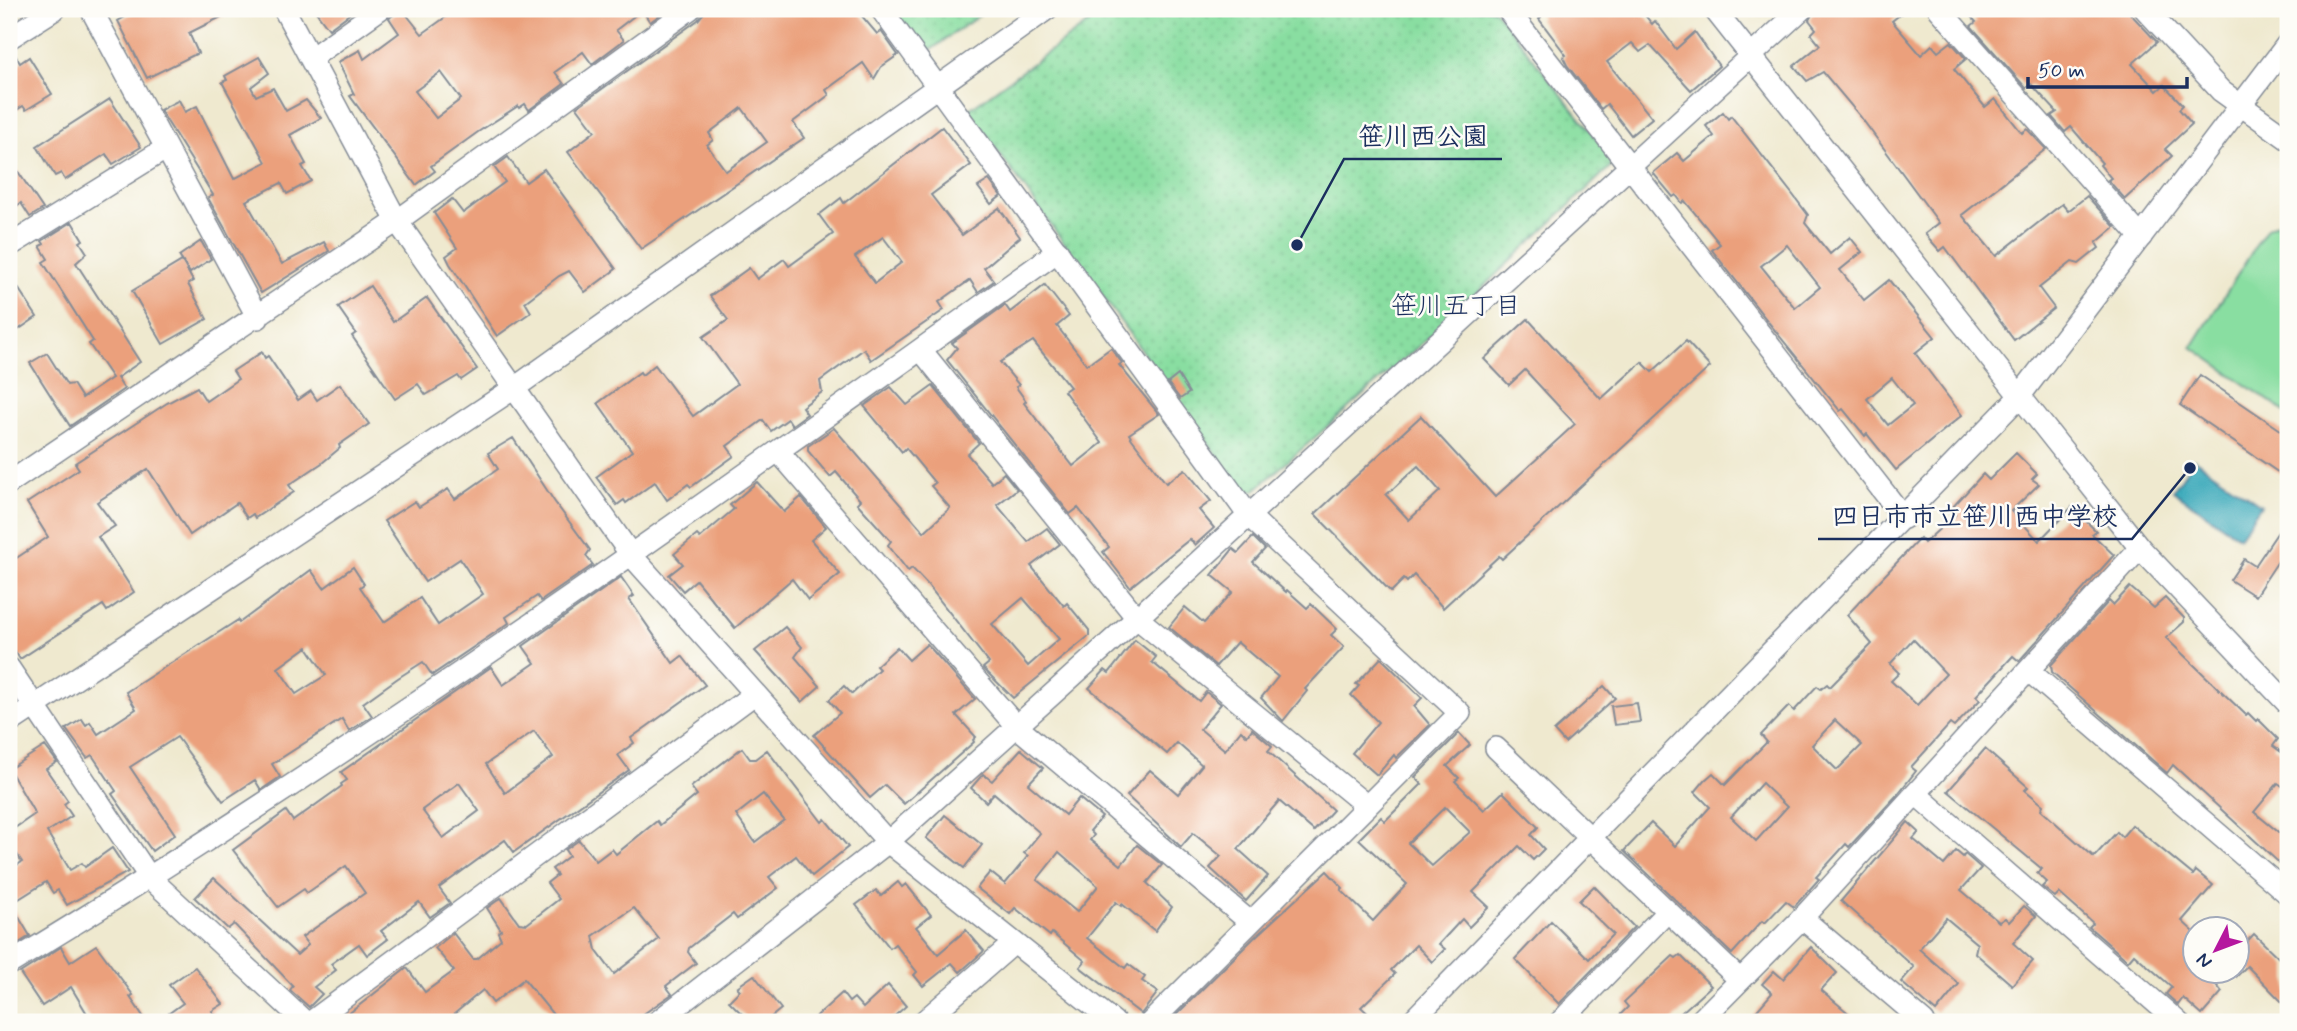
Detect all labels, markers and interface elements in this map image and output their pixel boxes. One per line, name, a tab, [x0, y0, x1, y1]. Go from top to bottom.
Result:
scale bar	[2028, 46, 2187, 90]
text: 50 m	[2038, 57, 2085, 85]
callout: 笹川西公園	[1344, 112, 1502, 159]
text: 笹川西公園	[1358, 121, 1488, 155]
district label: 笹川五丁目	[1391, 290, 1521, 324]
callout: 四日市市立笹川西中学校	[1818, 492, 2132, 539]
text: 四日市市立笹川西中学校	[1832, 501, 2118, 535]
north arrow	[2182, 916, 2252, 986]
text: N	[2191, 947, 2218, 973]

